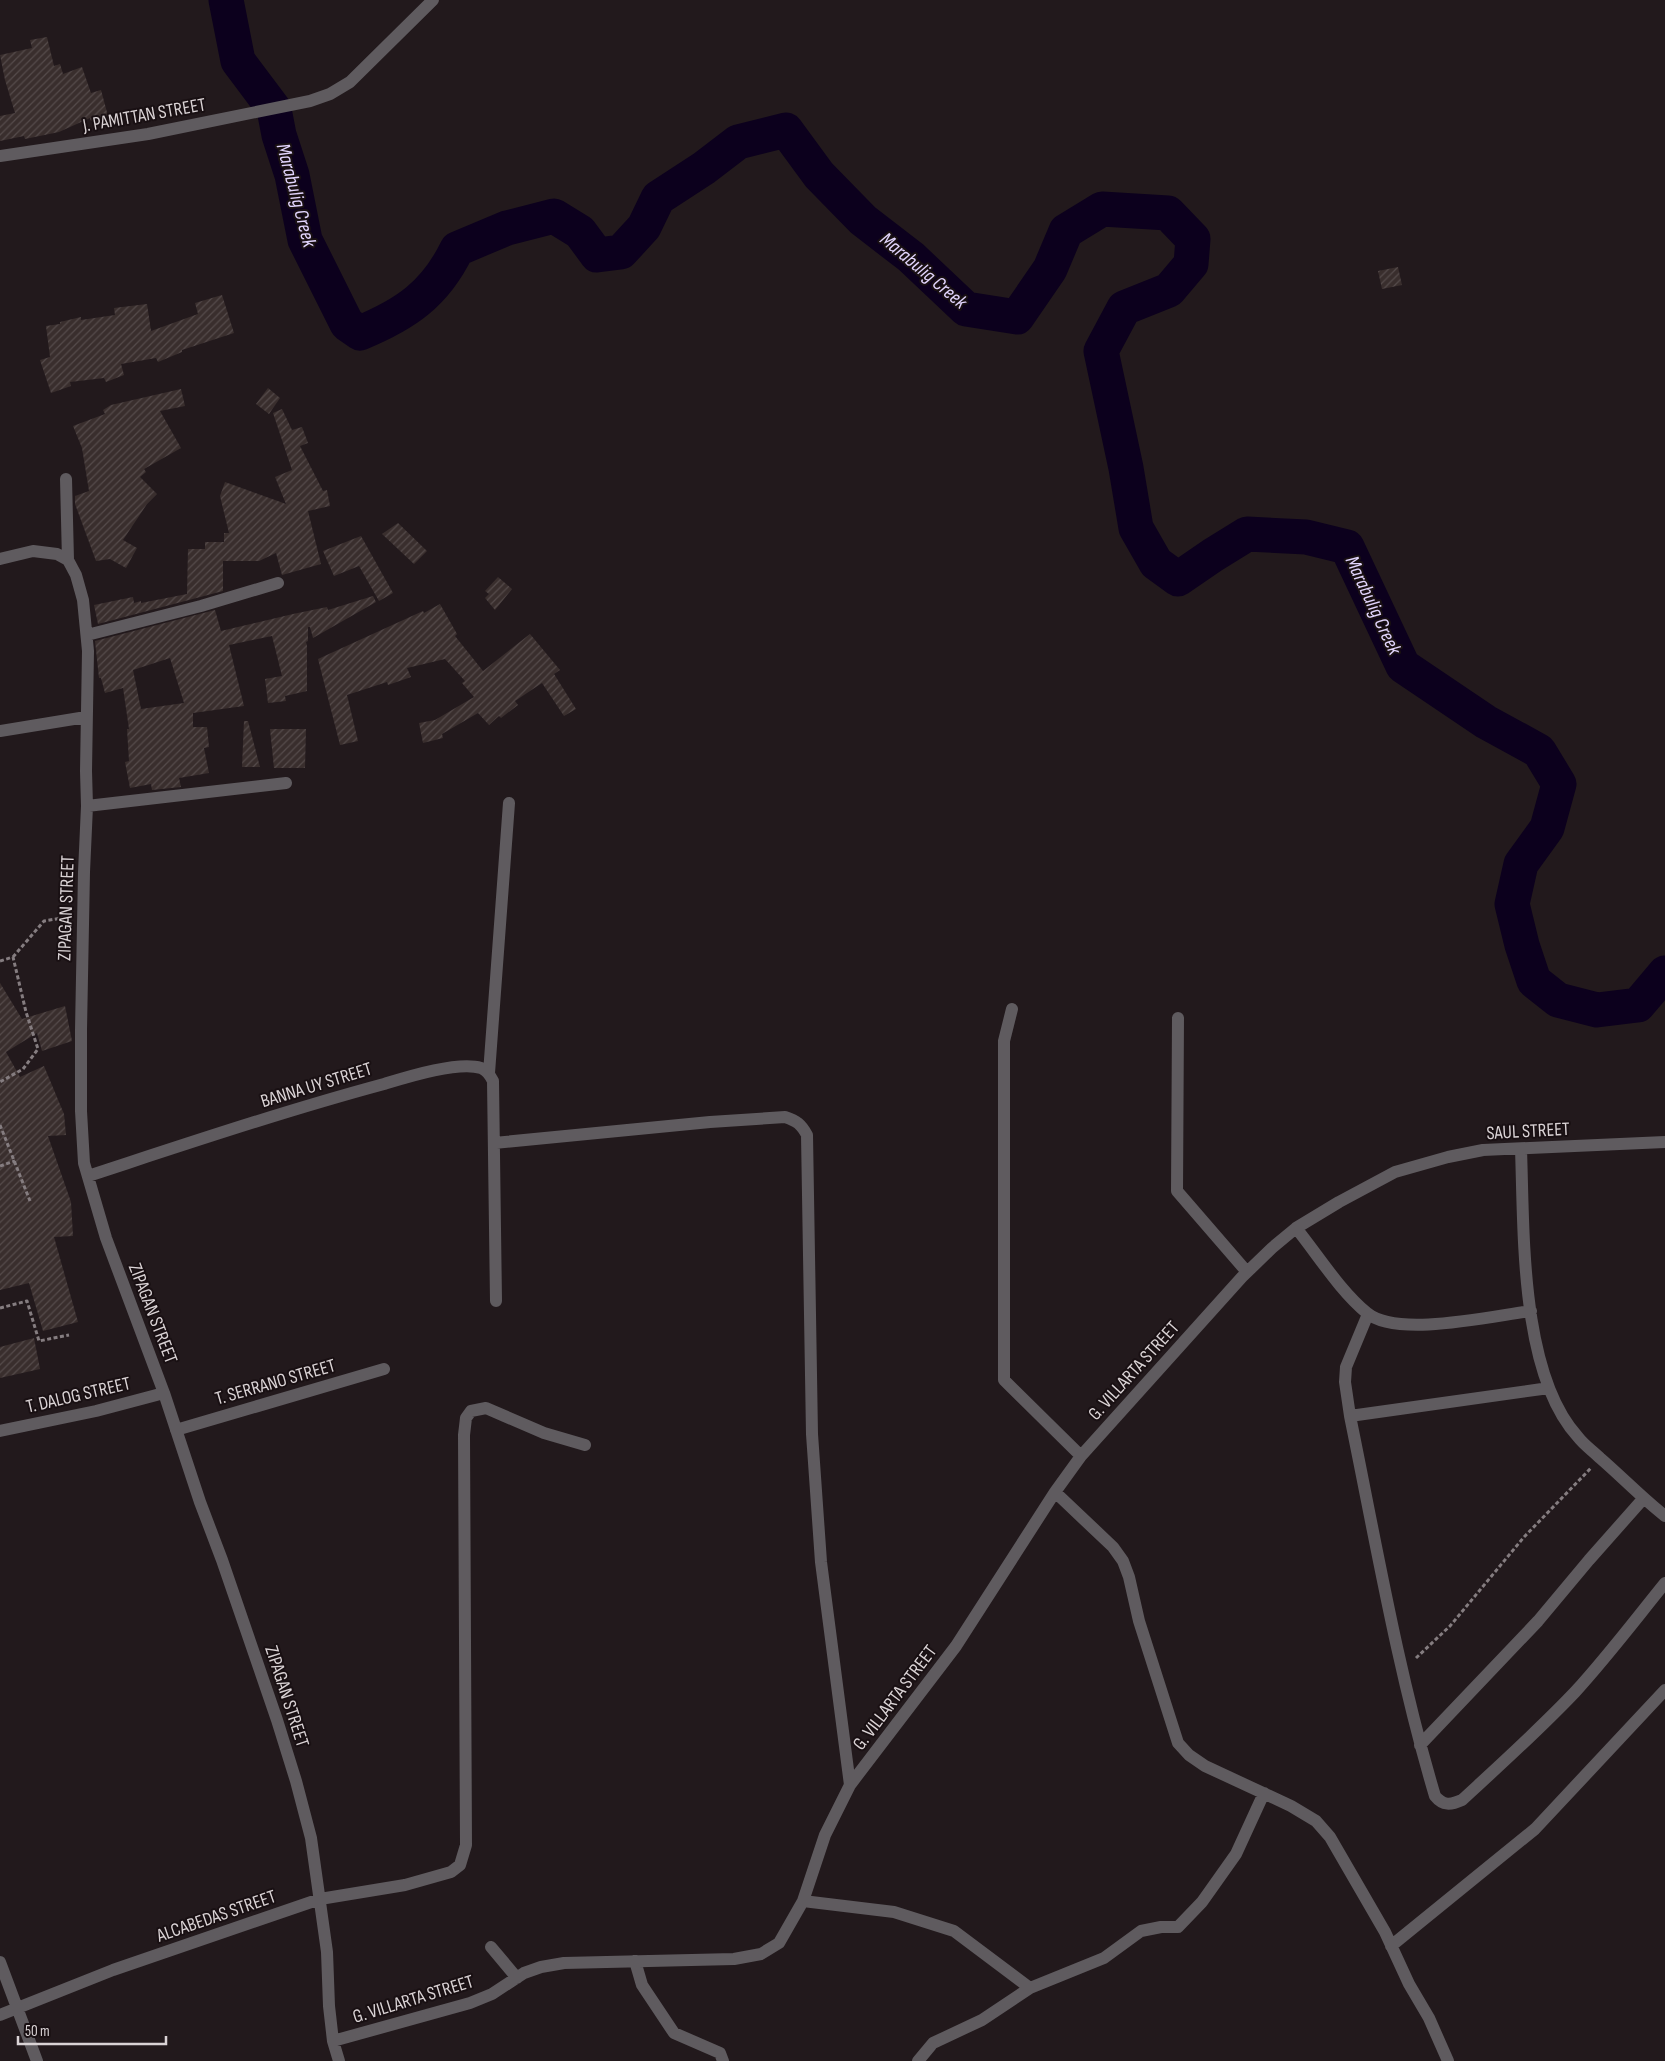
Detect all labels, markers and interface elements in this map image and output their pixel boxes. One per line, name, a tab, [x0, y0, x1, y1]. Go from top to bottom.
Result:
street label: J. PAMITTAN STREET	[80, 93, 208, 138]
water label: Marabulig Creek	[271, 141, 322, 250]
water label: Marabulig Creek	[875, 227, 972, 314]
water label: Marabulig Creek	[1340, 552, 1407, 659]
street label: ZIPAGAN STREET	[53, 855, 80, 961]
street label: BANNA UY STREET	[258, 1057, 375, 1113]
street label: SAUL STREET	[1486, 1118, 1571, 1145]
street label: ZIPAGAN STREET	[123, 1260, 182, 1367]
street label: G. VILLARTA STREET	[1084, 1317, 1185, 1425]
street label: T. SERRANO STREET	[213, 1354, 339, 1411]
street label: T. DALOG STREET	[24, 1372, 133, 1419]
street label: G. VILLARTA STREET	[848, 1641, 942, 1755]
street label: ZIPAGAN STREET	[259, 1643, 314, 1750]
street label: ALCABEDAS STREET	[153, 1885, 279, 1948]
street label: G. VILLARTA STREET	[350, 1970, 477, 2029]
scale bar	[18, 2014, 165, 2046]
text: 50 m	[25, 2022, 50, 2041]

